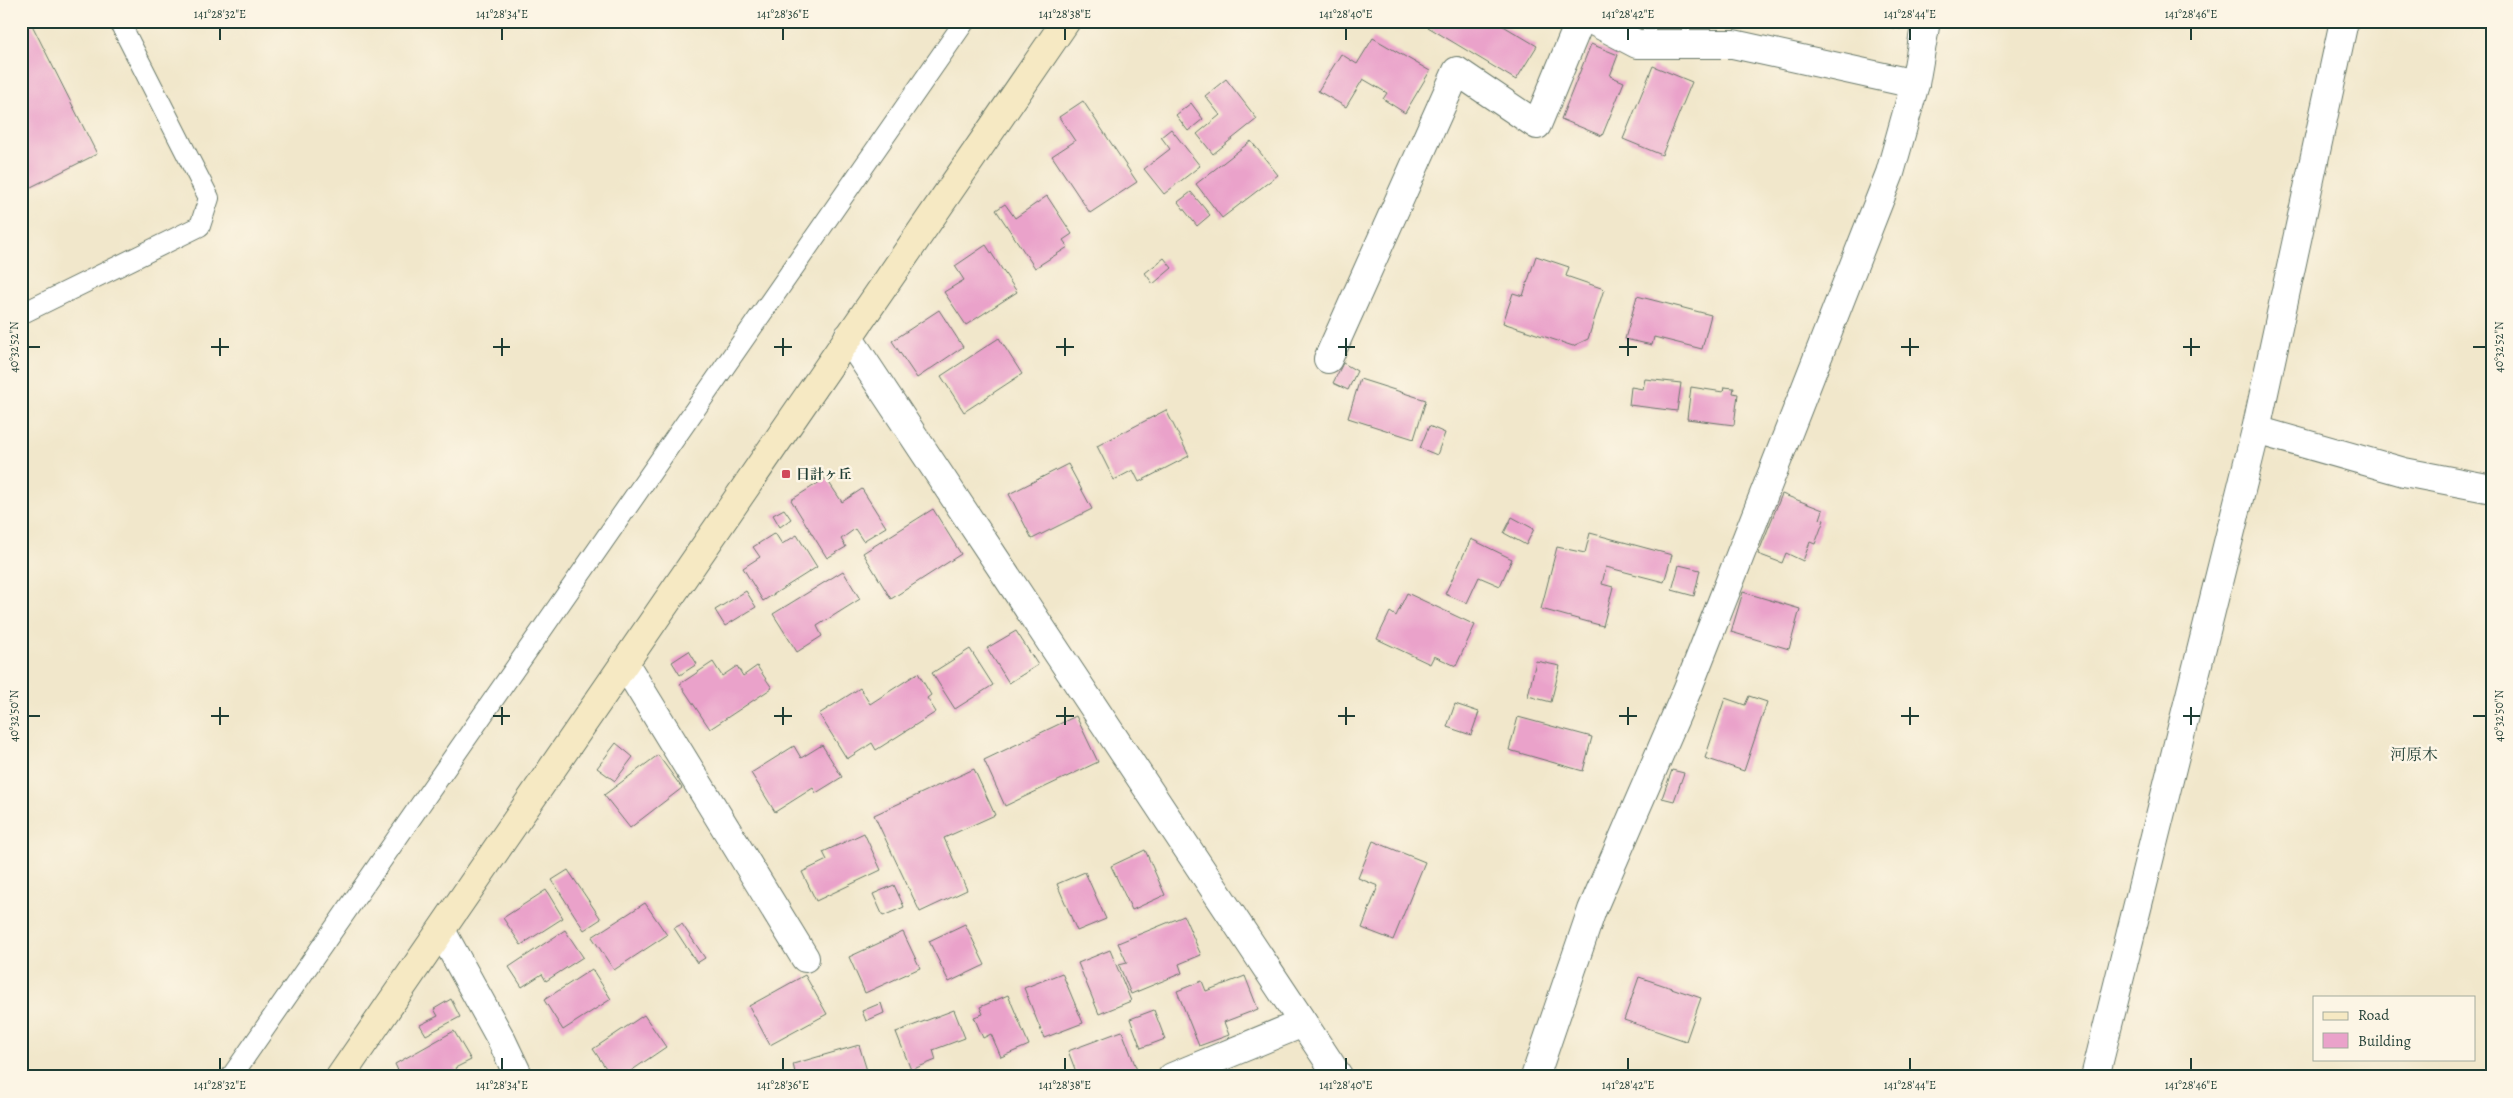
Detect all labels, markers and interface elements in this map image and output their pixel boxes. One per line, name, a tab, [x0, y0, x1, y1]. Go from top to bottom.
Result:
text: 141°28'32"E	[194, 6, 246, 22]
text: 141°28'34"E	[476, 6, 528, 22]
text: 141°28'36"E	[757, 6, 809, 22]
text: 141°28'38"E	[1039, 6, 1091, 22]
text: 141°28'40"E	[1319, 6, 1373, 22]
text: 141°28'42"E	[1602, 6, 1654, 22]
text: 141°28'44"E	[1884, 6, 1936, 22]
text: 141°28'46"E	[2165, 6, 2217, 22]
text: 40°32'52"N	[6, 321, 22, 373]
text: 40°32'52"N	[2491, 321, 2507, 373]
place label: 日計ヶ丘	[796, 465, 852, 484]
marker: 日計ヶ丘	[780, 468, 792, 480]
text: 40°32'50"N	[6, 690, 22, 742]
text: 40°32'50"N	[2491, 690, 2507, 742]
district label: 河原木	[2390, 744, 2438, 766]
legend	[2313, 996, 2476, 1060]
text: Road	[2358, 1005, 2390, 1025]
text: Building	[2358, 1031, 2411, 1051]
text: 141°28'32"E	[194, 1077, 246, 1093]
text: 141°28'34"E	[476, 1077, 528, 1093]
text: 141°28'36"E	[757, 1077, 809, 1093]
text: 141°28'38"E	[1039, 1077, 1091, 1093]
text: 141°28'40"E	[1319, 1077, 1373, 1093]
text: 141°28'42"E	[1602, 1077, 1654, 1093]
text: 141°28'44"E	[1884, 1077, 1936, 1093]
text: 141°28'46"E	[2165, 1077, 2217, 1093]

